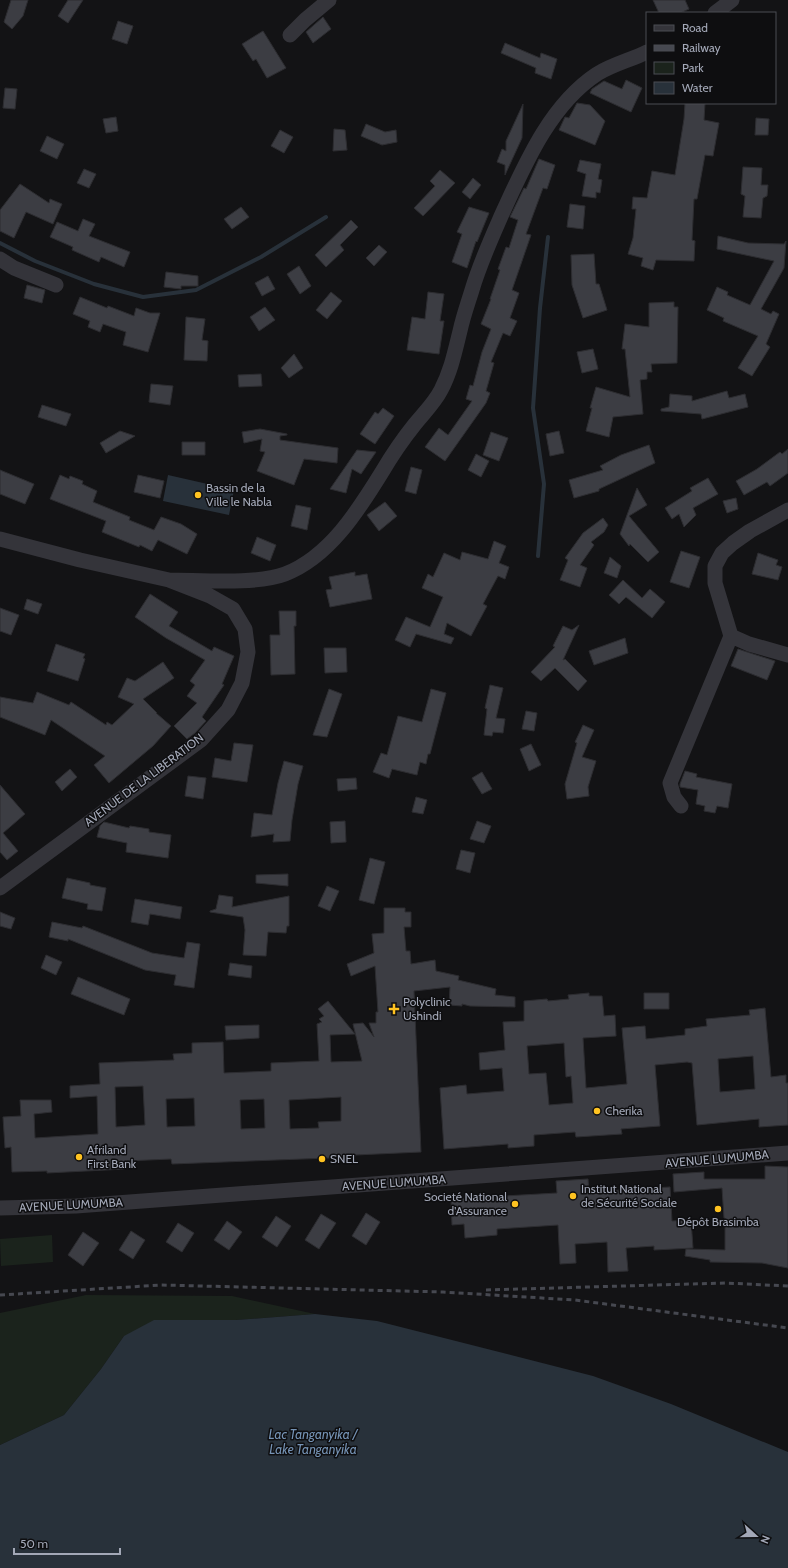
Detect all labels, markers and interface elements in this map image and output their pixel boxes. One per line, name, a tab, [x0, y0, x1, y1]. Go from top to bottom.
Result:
legend	[646, 12, 776, 104]
text: Road	[682, 20, 708, 35]
text: Railway	[682, 40, 720, 55]
text: Park	[682, 60, 704, 75]
text: Water	[682, 80, 713, 95]
place label: Bassin de la Ville le Nabla	[206, 480, 272, 509]
marker: Bassin de la Ville le Nabla	[193, 490, 203, 500]
street label: AVENUE DE LA LIBERATION	[81, 730, 206, 829]
place label: Polyclinic Ushindi	[403, 994, 451, 1023]
marker: Polyclinic Ushindi	[388, 1003, 400, 1015]
place label: Cherika	[605, 1103, 643, 1118]
marker: Cherika	[592, 1106, 602, 1116]
place label: Afriland First Bank	[87, 1142, 137, 1171]
street label: AVENUE LUMUMBA	[664, 1146, 770, 1171]
place label: SNEL	[330, 1151, 358, 1166]
marker: Afriland First Bank	[74, 1152, 84, 1162]
marker: SNEL	[317, 1154, 327, 1164]
street label: AVENUE LUMUMBA	[342, 1171, 447, 1194]
place label: Institut National de Sécurité Sociale	[581, 1181, 677, 1210]
place label: Societé National d'Assurance	[424, 1189, 507, 1218]
marker: Institut National de Sécurité Sociale	[568, 1191, 578, 1201]
street label: AVENUE LUMUMBA	[19, 1194, 124, 1215]
marker: Societé National d'Assurance	[510, 1199, 520, 1209]
marker: Dépôt Brasimba	[713, 1204, 723, 1214]
place label: Dépôt Brasimba	[677, 1214, 759, 1229]
water label: Lac Tanganyika / Lake Tanganyika	[268, 1426, 359, 1457]
north arrow	[736, 1516, 776, 1556]
scale bar	[14, 1530, 120, 1556]
text: N	[757, 1533, 773, 1546]
text: 50 m	[20, 1536, 48, 1551]

